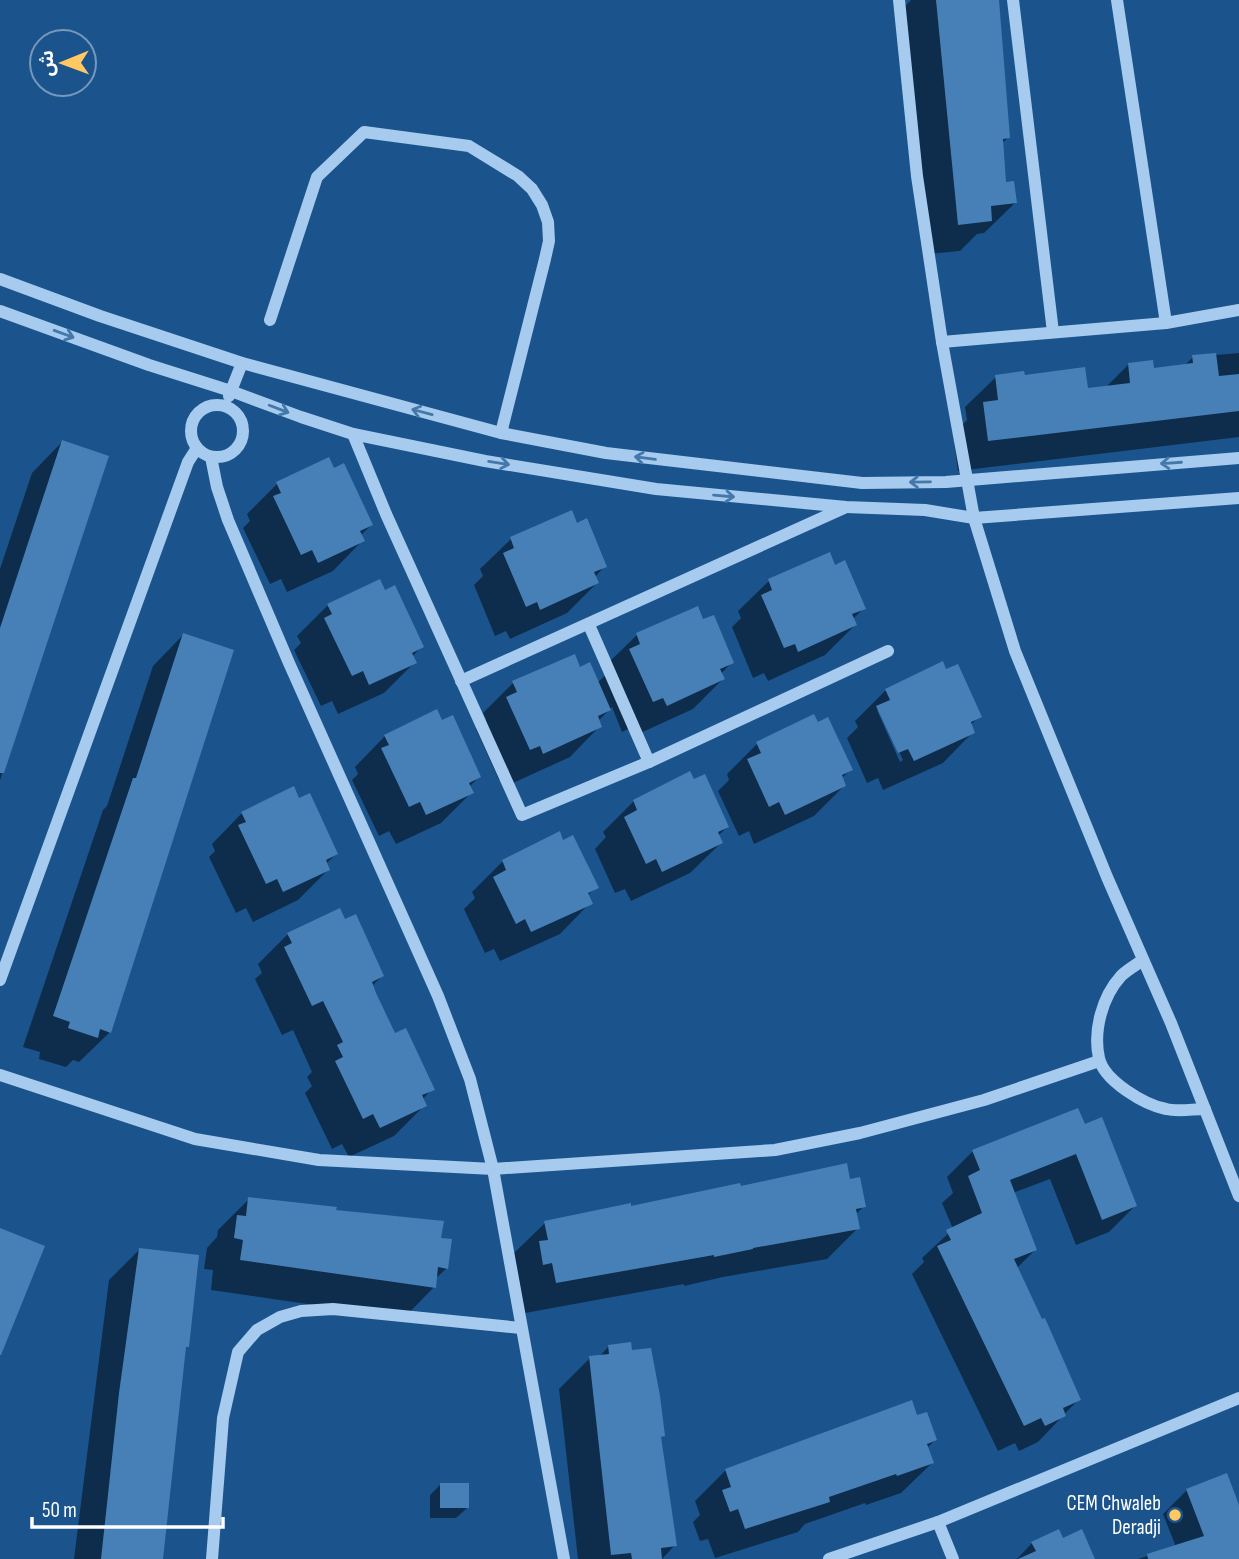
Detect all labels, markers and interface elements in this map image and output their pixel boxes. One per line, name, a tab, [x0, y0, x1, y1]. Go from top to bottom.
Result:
north arrow	[28, 28, 98, 98]
text: ش	[36, 50, 59, 76]
one-way arrow	[53, 329, 75, 341]
one-way arrow	[267, 404, 289, 416]
one-way arrow	[411, 405, 433, 418]
one-way arrow	[634, 451, 657, 464]
one-way arrow	[488, 457, 510, 470]
one-way arrow	[1160, 457, 1183, 470]
one-way arrow	[909, 475, 932, 489]
one-way arrow	[713, 489, 735, 502]
scale bar	[32, 1486, 222, 1530]
place label: CEM Chwaleb Deradji	[1067, 1491, 1161, 1540]
text: 50 m	[42, 1498, 77, 1523]
marker: CEM Chwaleb Deradji	[1167, 1507, 1183, 1523]

